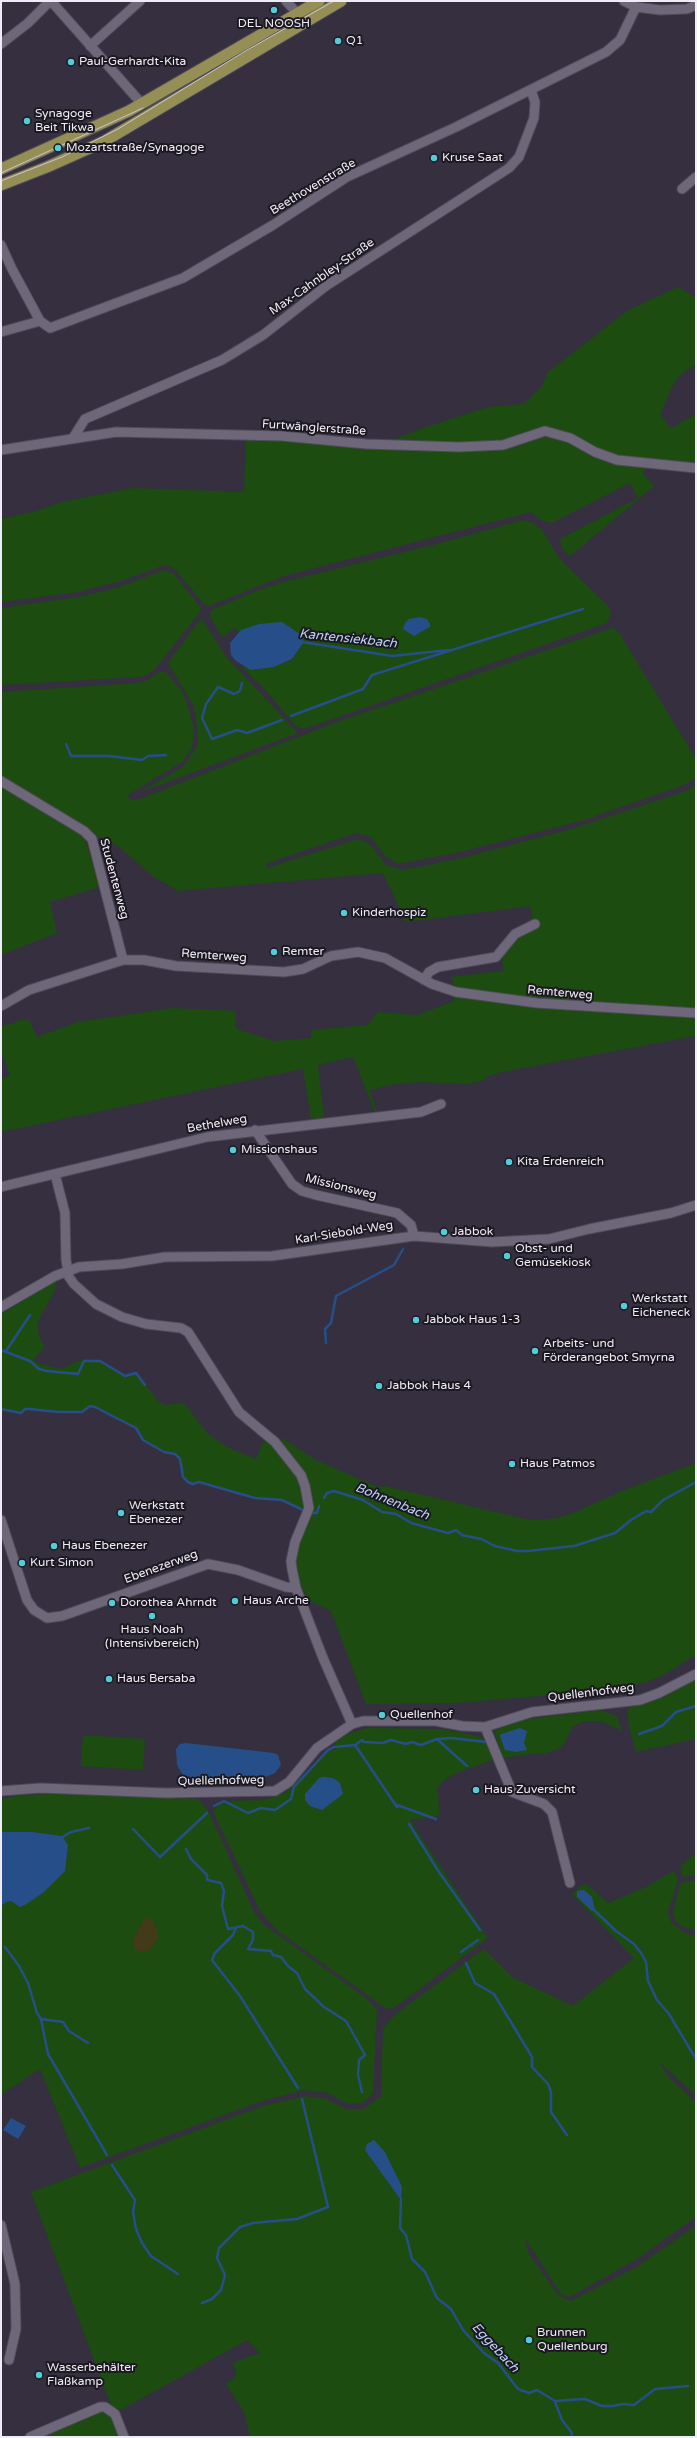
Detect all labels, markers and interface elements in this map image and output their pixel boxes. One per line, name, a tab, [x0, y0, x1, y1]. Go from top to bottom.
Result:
marker: DEL NOOSH	[269, 5, 279, 15]
place label: DEL NOOSH	[238, 17, 310, 31]
place label: Q1	[346, 34, 363, 48]
marker: Q1	[333, 36, 343, 46]
place label: Paul-Gerhardt-Kita	[79, 55, 186, 69]
marker: Paul-Gerhardt-Kita	[66, 57, 76, 67]
place label: Synagoge Beit Tikwa	[35, 107, 94, 135]
marker: Synagoge Beit Tikwa	[22, 116, 32, 126]
place label: Mozartstraße/Synagoge	[66, 141, 204, 155]
marker: Mozartstraße/Synagoge	[53, 143, 63, 153]
place label: Kruse Saat	[442, 151, 503, 165]
marker: Kruse Saat	[429, 153, 439, 163]
street label: Beethovenstraße	[268, 156, 358, 218]
street label: Max-Cahnbley-Straße	[267, 235, 377, 319]
street label: Furtwänglerstraße	[261, 417, 367, 439]
water label: Kantensiekbach	[298, 626, 398, 652]
street label: Studentenweg	[96, 837, 132, 921]
place label: Kinderhospiz	[352, 906, 426, 920]
marker: Kinderhospiz	[339, 908, 349, 918]
place label: Remter	[282, 945, 324, 959]
street label: Remterweg	[181, 947, 247, 965]
marker: Remter	[269, 947, 279, 957]
street label: Remterweg	[527, 983, 593, 1003]
street label: Bethelweg	[186, 1112, 248, 1136]
place label: Missionshaus	[241, 1143, 317, 1157]
marker: Missionshaus	[228, 1145, 238, 1155]
place label: Kita Erdenreich	[517, 1155, 604, 1169]
marker: Kita Erdenreich	[504, 1157, 514, 1167]
street label: Missionsweg	[304, 1171, 378, 1203]
street label: Karl-Siebold-Weg	[294, 1218, 394, 1248]
place label: Jabbok	[452, 1225, 493, 1239]
marker: Jabbok	[439, 1227, 449, 1237]
place label: Obst- und Gemüsekiosk	[515, 1242, 591, 1270]
marker: Obst- und Gemüsekiosk	[502, 1251, 512, 1261]
place label: Werkstatt Eicheneck	[632, 1292, 690, 1320]
marker: Werkstatt Eicheneck	[619, 1301, 629, 1311]
place label: Jabbok Haus 1-3	[424, 1313, 520, 1327]
marker: Jabbok Haus 1-3	[411, 1315, 421, 1325]
place label: Arbeits- und Förderangebot Smyrna	[543, 1337, 675, 1365]
marker: Arbeits- und Förderangebot Smyrna	[530, 1346, 540, 1356]
place label: Jabbok Haus 4	[387, 1379, 471, 1393]
marker: Jabbok Haus 4	[374, 1381, 384, 1391]
place label: Haus Patmos	[520, 1457, 595, 1471]
marker: Haus Patmos	[507, 1459, 517, 1469]
water label: Bohnenbach	[353, 1480, 431, 1524]
place label: Werkstatt Ebenezer	[129, 1499, 185, 1527]
marker: Werkstatt Ebenezer	[116, 1508, 126, 1518]
place label: Haus Ebenezer	[62, 1539, 147, 1553]
marker: Haus Ebenezer	[49, 1541, 59, 1551]
street label: Ebenezerweg	[122, 1547, 200, 1587]
place label: Kurt Simon	[30, 1556, 94, 1570]
marker: Kurt Simon	[17, 1558, 27, 1568]
place label: Haus Arche	[243, 1594, 309, 1608]
place label: Dorothea Ahrndt	[120, 1596, 217, 1610]
marker: Haus Arche	[230, 1596, 240, 1606]
marker: Dorothea Ahrndt	[107, 1598, 117, 1608]
marker: Haus Noah (Intensivbereich)	[147, 1611, 157, 1621]
place label: Haus Noah (Intensivbereich)	[105, 1623, 199, 1651]
place label: Haus Bersaba	[117, 1672, 195, 1686]
marker: Haus Bersaba	[104, 1674, 114, 1684]
street label: Quellenhofweg	[547, 1681, 635, 1705]
place label: Quellenhof	[390, 1708, 453, 1722]
marker: Quellenhof	[377, 1710, 387, 1720]
street label: Quellenhofweg	[178, 1773, 264, 1789]
place label: Haus Zuversicht	[484, 1783, 575, 1797]
marker: Haus Zuversicht	[471, 1785, 481, 1795]
water label: Eggebach	[468, 2320, 522, 2376]
place label: Brunnen Quellenburg	[537, 2326, 608, 2354]
marker: Brunnen Quellenburg	[524, 2335, 534, 2345]
place label: Wasserbehälter Flaßkamp	[47, 2361, 136, 2389]
marker: Wasserbehälter Flaßkamp	[34, 2370, 44, 2380]

